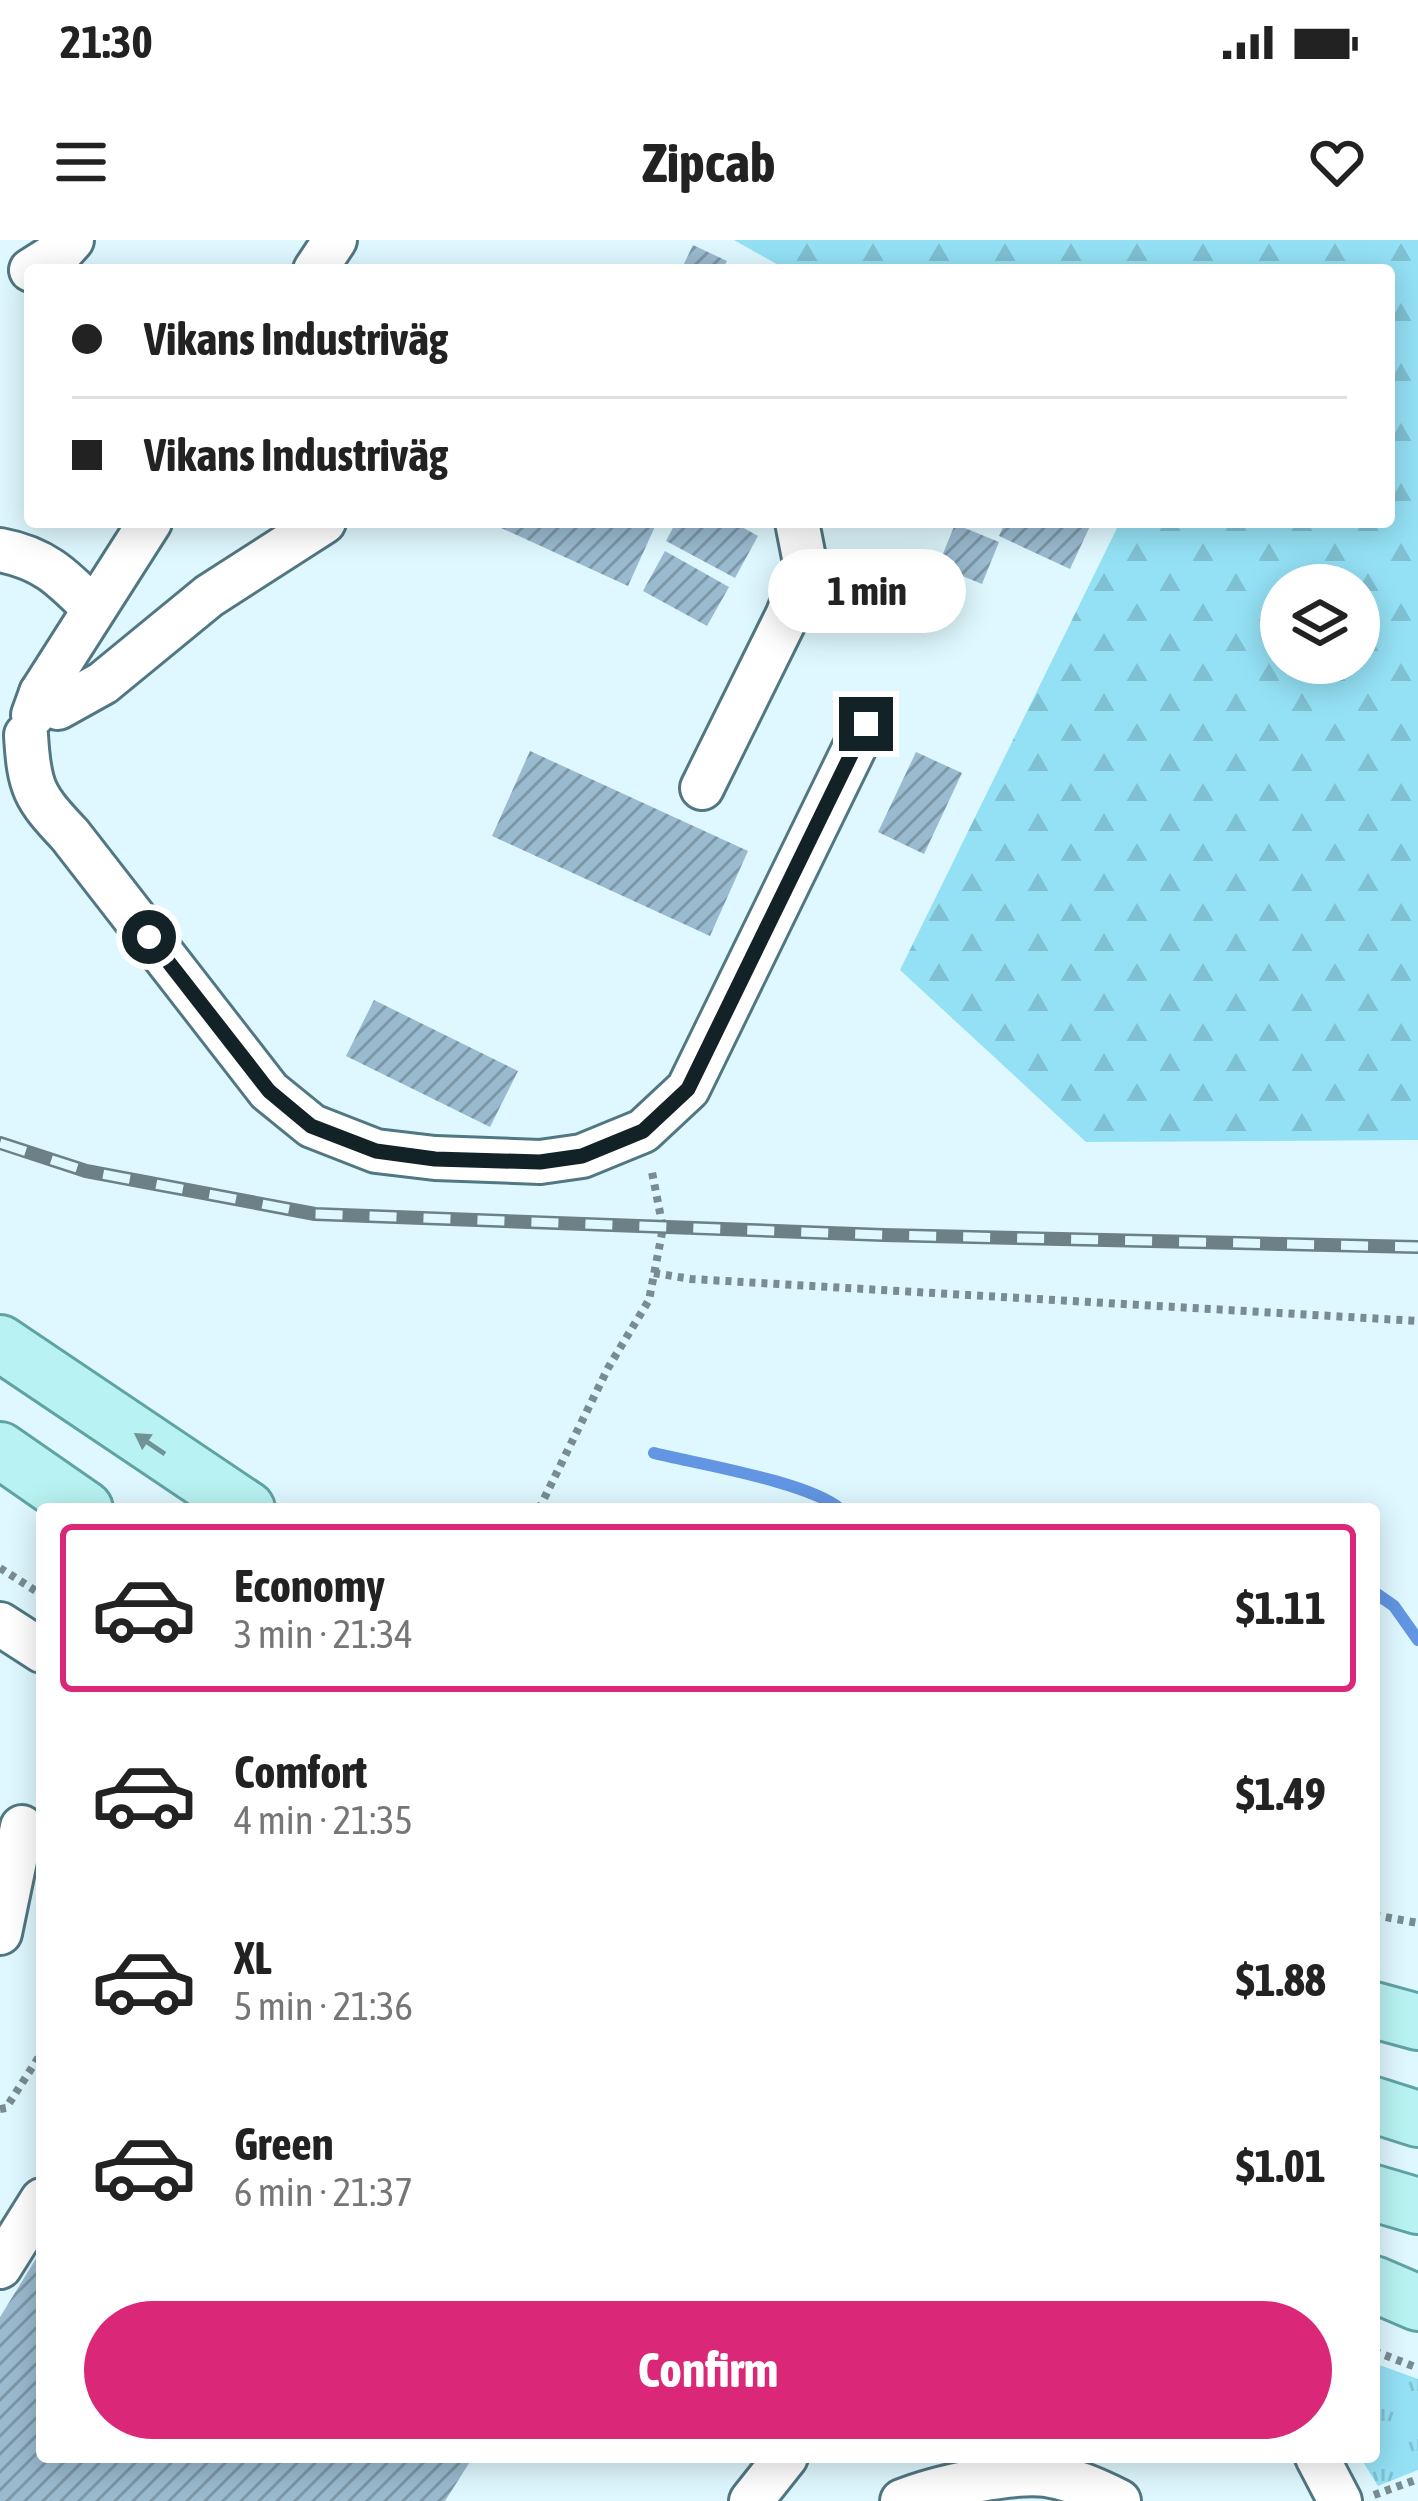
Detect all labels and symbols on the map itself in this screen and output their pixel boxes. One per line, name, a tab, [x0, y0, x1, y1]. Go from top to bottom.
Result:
callout: 1 min	[767, 550, 965, 634]
route end	[839, 697, 893, 751]
route start	[122, 910, 176, 964]
one-way arrow	[133, 1433, 166, 1455]

